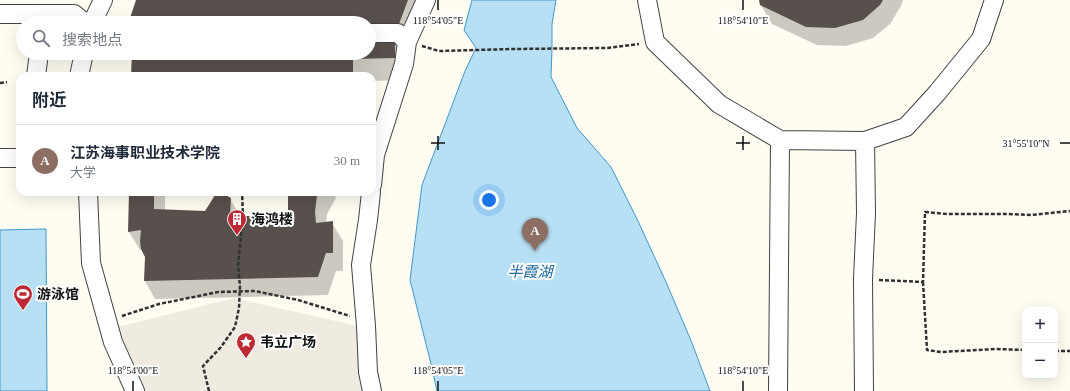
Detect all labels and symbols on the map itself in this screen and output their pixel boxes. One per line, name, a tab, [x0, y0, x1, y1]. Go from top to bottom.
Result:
text: 118°54'05"E	[413, 15, 463, 26]
text: 118°54'10"E	[718, 15, 768, 26]
text: 31°55'10"N	[1002, 138, 1050, 149]
your location	[479, 190, 499, 210]
building icon: 海鸿楼	[226, 208, 248, 236]
place label: 海鸿楼	[251, 211, 293, 227]
pin: A	[522, 218, 548, 251]
water label: 半霞湖	[507, 264, 554, 280]
sports icon: 游泳馆	[12, 283, 34, 311]
place label: 游泳馆	[37, 287, 79, 302]
place icon: 韦立广场	[235, 331, 257, 359]
place label: 韦立广场	[260, 334, 316, 350]
text: 118°54'00"E	[108, 365, 158, 376]
text: 118°54'05"E	[413, 365, 463, 376]
text: 118°54'10"E	[718, 365, 768, 376]

